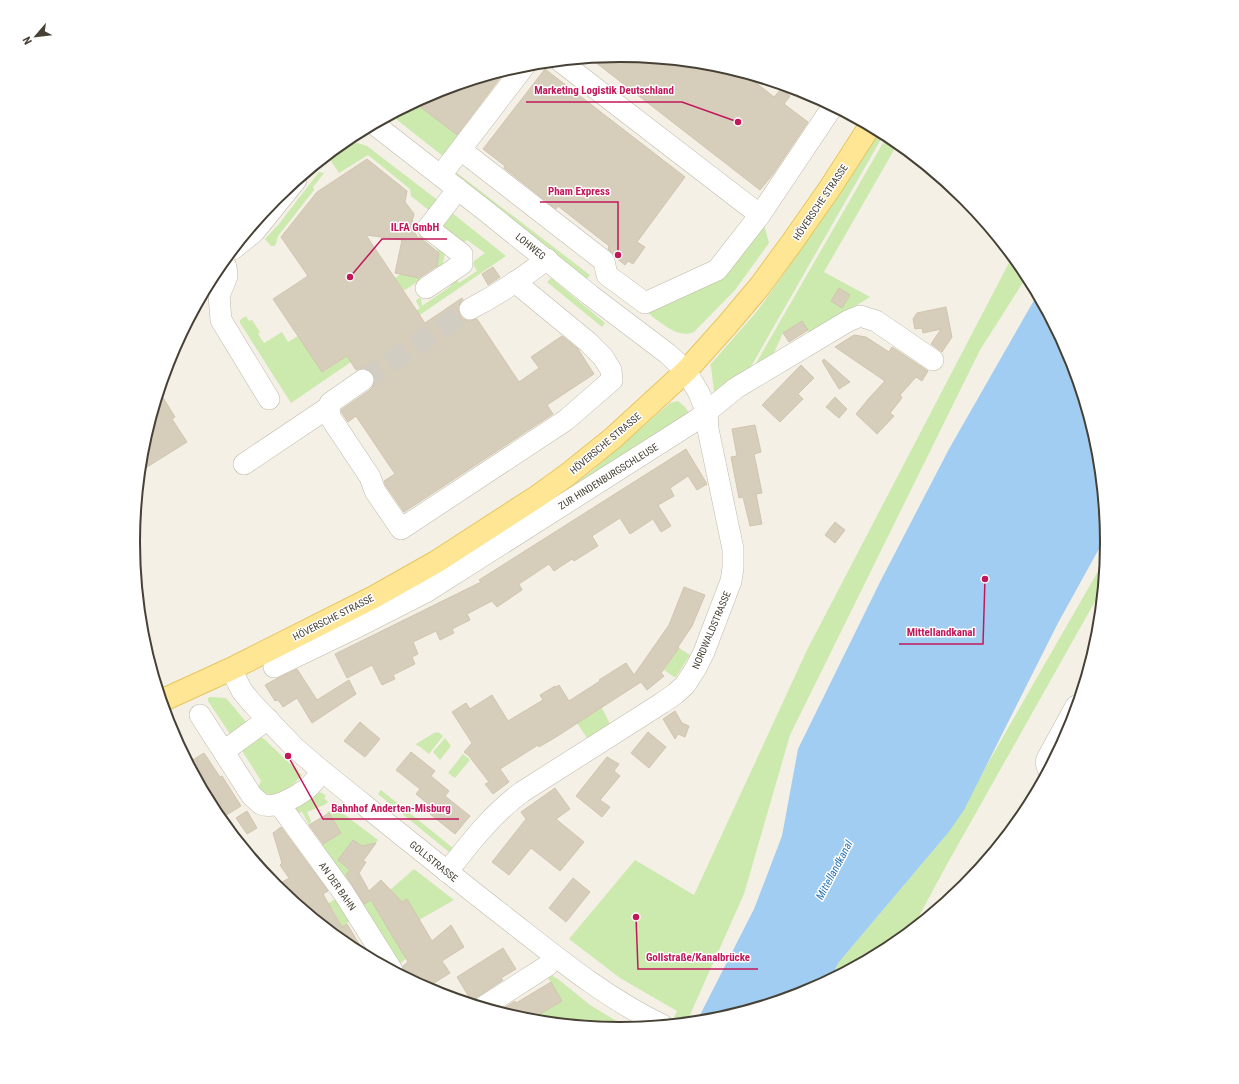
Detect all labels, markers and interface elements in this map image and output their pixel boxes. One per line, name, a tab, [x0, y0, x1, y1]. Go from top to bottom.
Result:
north arrow	[16, 16, 56, 56]
text: N	[20, 34, 35, 46]
callout: Marketing Logistik Deutschland	[526, 79, 682, 102]
text: Marketing Logistik Deutschland	[534, 84, 674, 97]
street label: HÖVERSCHE STRASSE	[790, 162, 850, 242]
callout: Pham Express	[540, 179, 618, 202]
text: Pham Express	[548, 185, 610, 198]
callout: ILFA GmbH	[382, 216, 447, 239]
text: ILFA GmbH	[391, 221, 439, 234]
street label: LOHWEG	[514, 231, 548, 262]
street label: HÖVERSCHE STRASSE	[567, 410, 643, 476]
street label: ZUR HINDENBURGSCHLEUSE	[557, 441, 660, 512]
street label: NORDWALDSTRASSE	[690, 590, 733, 671]
street label: HÖVERSCHE STRASSE	[291, 591, 375, 643]
callout: Mittellandkanal	[899, 621, 983, 644]
text: Mittellandkanal	[907, 626, 975, 639]
callout: Bahnhof Anderten-Misburg	[323, 796, 459, 819]
text: Bahnhof Anderten-Misburg	[331, 802, 451, 815]
water label: Mittellandkanal	[813, 838, 856, 902]
street label: GOLLSTRASSE	[408, 839, 460, 884]
street label: AN DER BAHN	[317, 860, 358, 912]
callout: Gollstraße/Kanalbrücke	[638, 946, 758, 969]
text: Gollstraße/Kanalbrücke	[646, 951, 750, 964]

